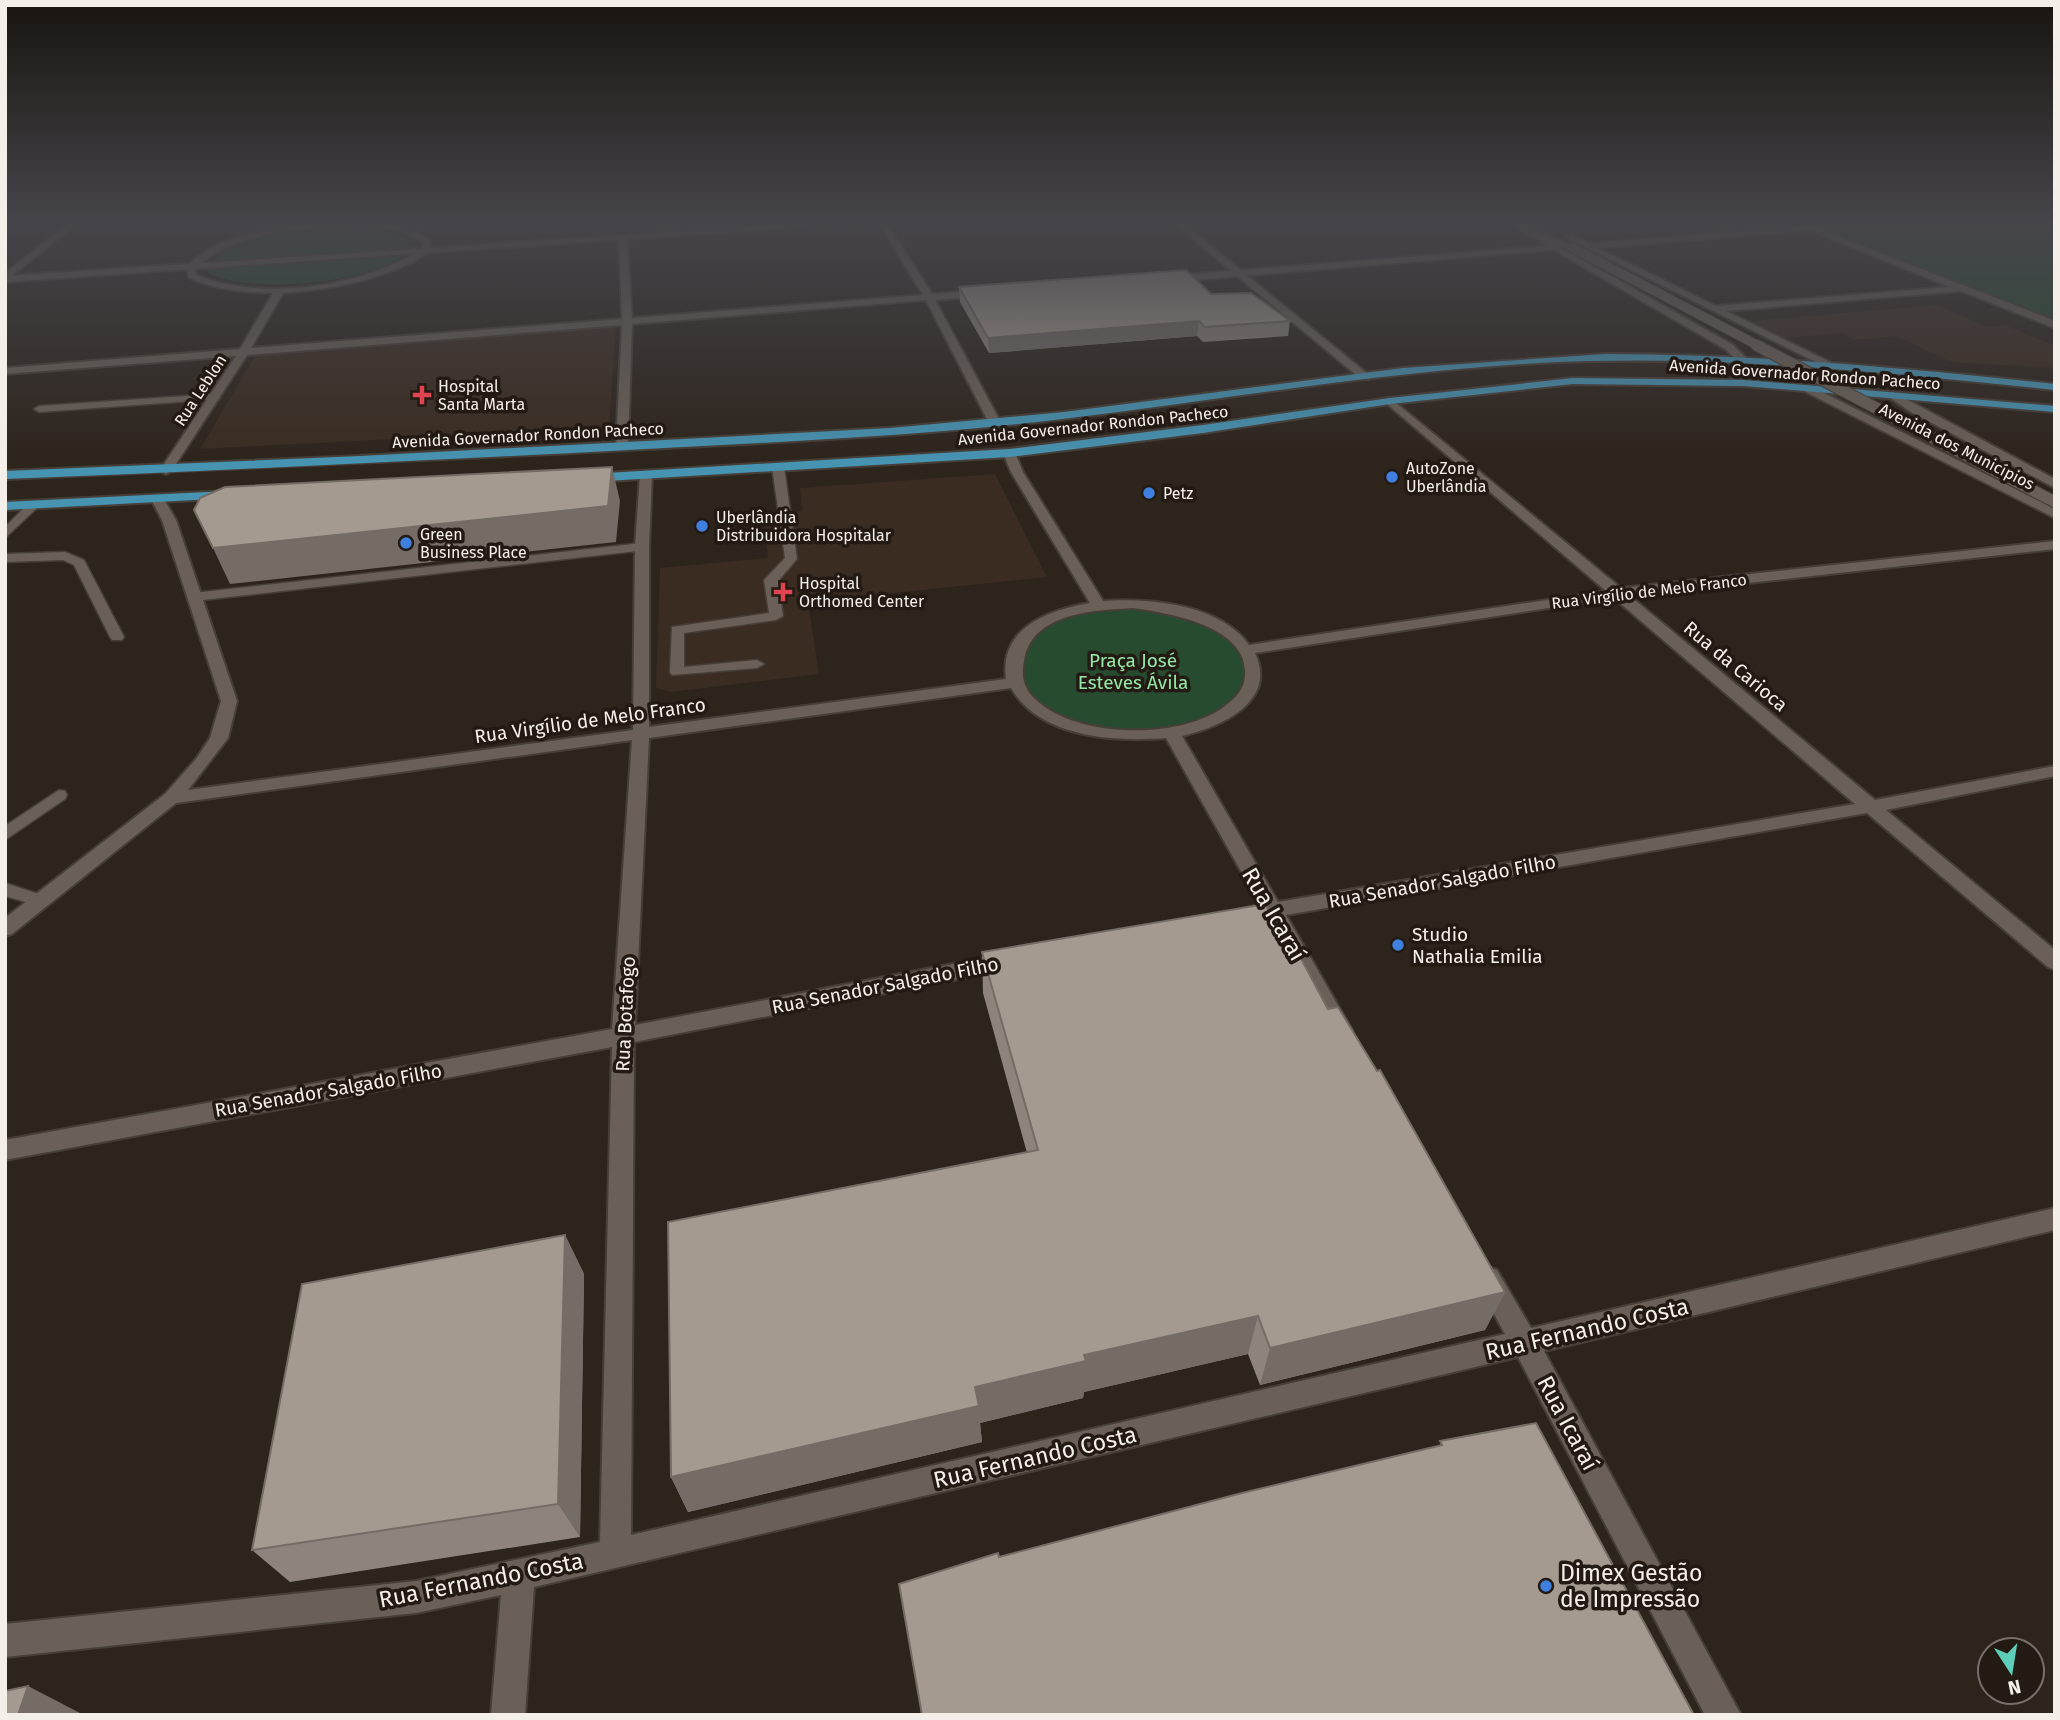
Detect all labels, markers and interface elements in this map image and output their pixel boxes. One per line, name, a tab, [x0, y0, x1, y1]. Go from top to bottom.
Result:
street label: Rua Leblon	[170, 351, 230, 429]
street label: Avenida Governador Rondon Pacheco	[1669, 356, 1941, 393]
place label: Hospital Santa Marta	[438, 377, 525, 414]
marker: Hospital Santa Marta	[412, 385, 432, 405]
street label: Avenida dos Municípios	[1876, 399, 2037, 494]
street label: Avenida Governador Rondon Pacheco	[957, 402, 1229, 449]
street label: Avenida Governador Rondon Pacheco	[392, 419, 664, 452]
place label: AutoZone Uberlândia	[1406, 459, 1486, 496]
marker: AutoZone Uberlândia	[1384, 469, 1400, 485]
place label: Petz	[1163, 484, 1193, 503]
marker: Petz	[1141, 485, 1157, 501]
place label: Uberlândia Distribuidora Hospitalar	[716, 508, 892, 545]
marker: Uberlândia Distribuidora Hospitalar	[694, 518, 710, 534]
place label: Green Business Place	[420, 525, 527, 562]
marker: Green Business Place	[398, 535, 414, 551]
street label: Rua Virgílio de Melo Franco	[1550, 570, 1748, 613]
place label: Hospital Orthomed Center	[799, 574, 925, 611]
marker: Hospital Orthomed Center	[773, 582, 793, 602]
street label: Rua da Carioca	[1679, 616, 1792, 716]
park label: Praça José Esteves Ávila	[1078, 649, 1188, 694]
street label: Rua Virgílio de Melo Franco	[473, 693, 707, 748]
street label: Rua Senador Salgado Filho	[1327, 850, 1557, 913]
street label: Rua Icaraí	[1236, 862, 1312, 966]
place label: Studio Nathalia Emilia	[1412, 923, 1543, 968]
marker: Studio Nathalia Emilia	[1390, 937, 1406, 953]
street label: Rua Senador Salgado Filho	[770, 952, 1000, 1019]
street label: Rua Botafogo	[611, 956, 640, 1072]
street label: Rua Senador Salgado Filho	[213, 1059, 443, 1122]
street label: Rua Fernando Costa	[1483, 1292, 1691, 1366]
street label: Rua Icaraí	[1531, 1371, 1605, 1475]
street label: Rua Fernando Costa	[931, 1420, 1139, 1494]
street label: Rua Fernando Costa	[376, 1546, 586, 1614]
place label: Dimex Gestão de Impressão	[1560, 1559, 1702, 1613]
marker: Dimex Gestão de Impressão	[1538, 1578, 1554, 1594]
north arrow	[1976, 1636, 2046, 1706]
text: N	[2006, 1675, 2023, 1700]

